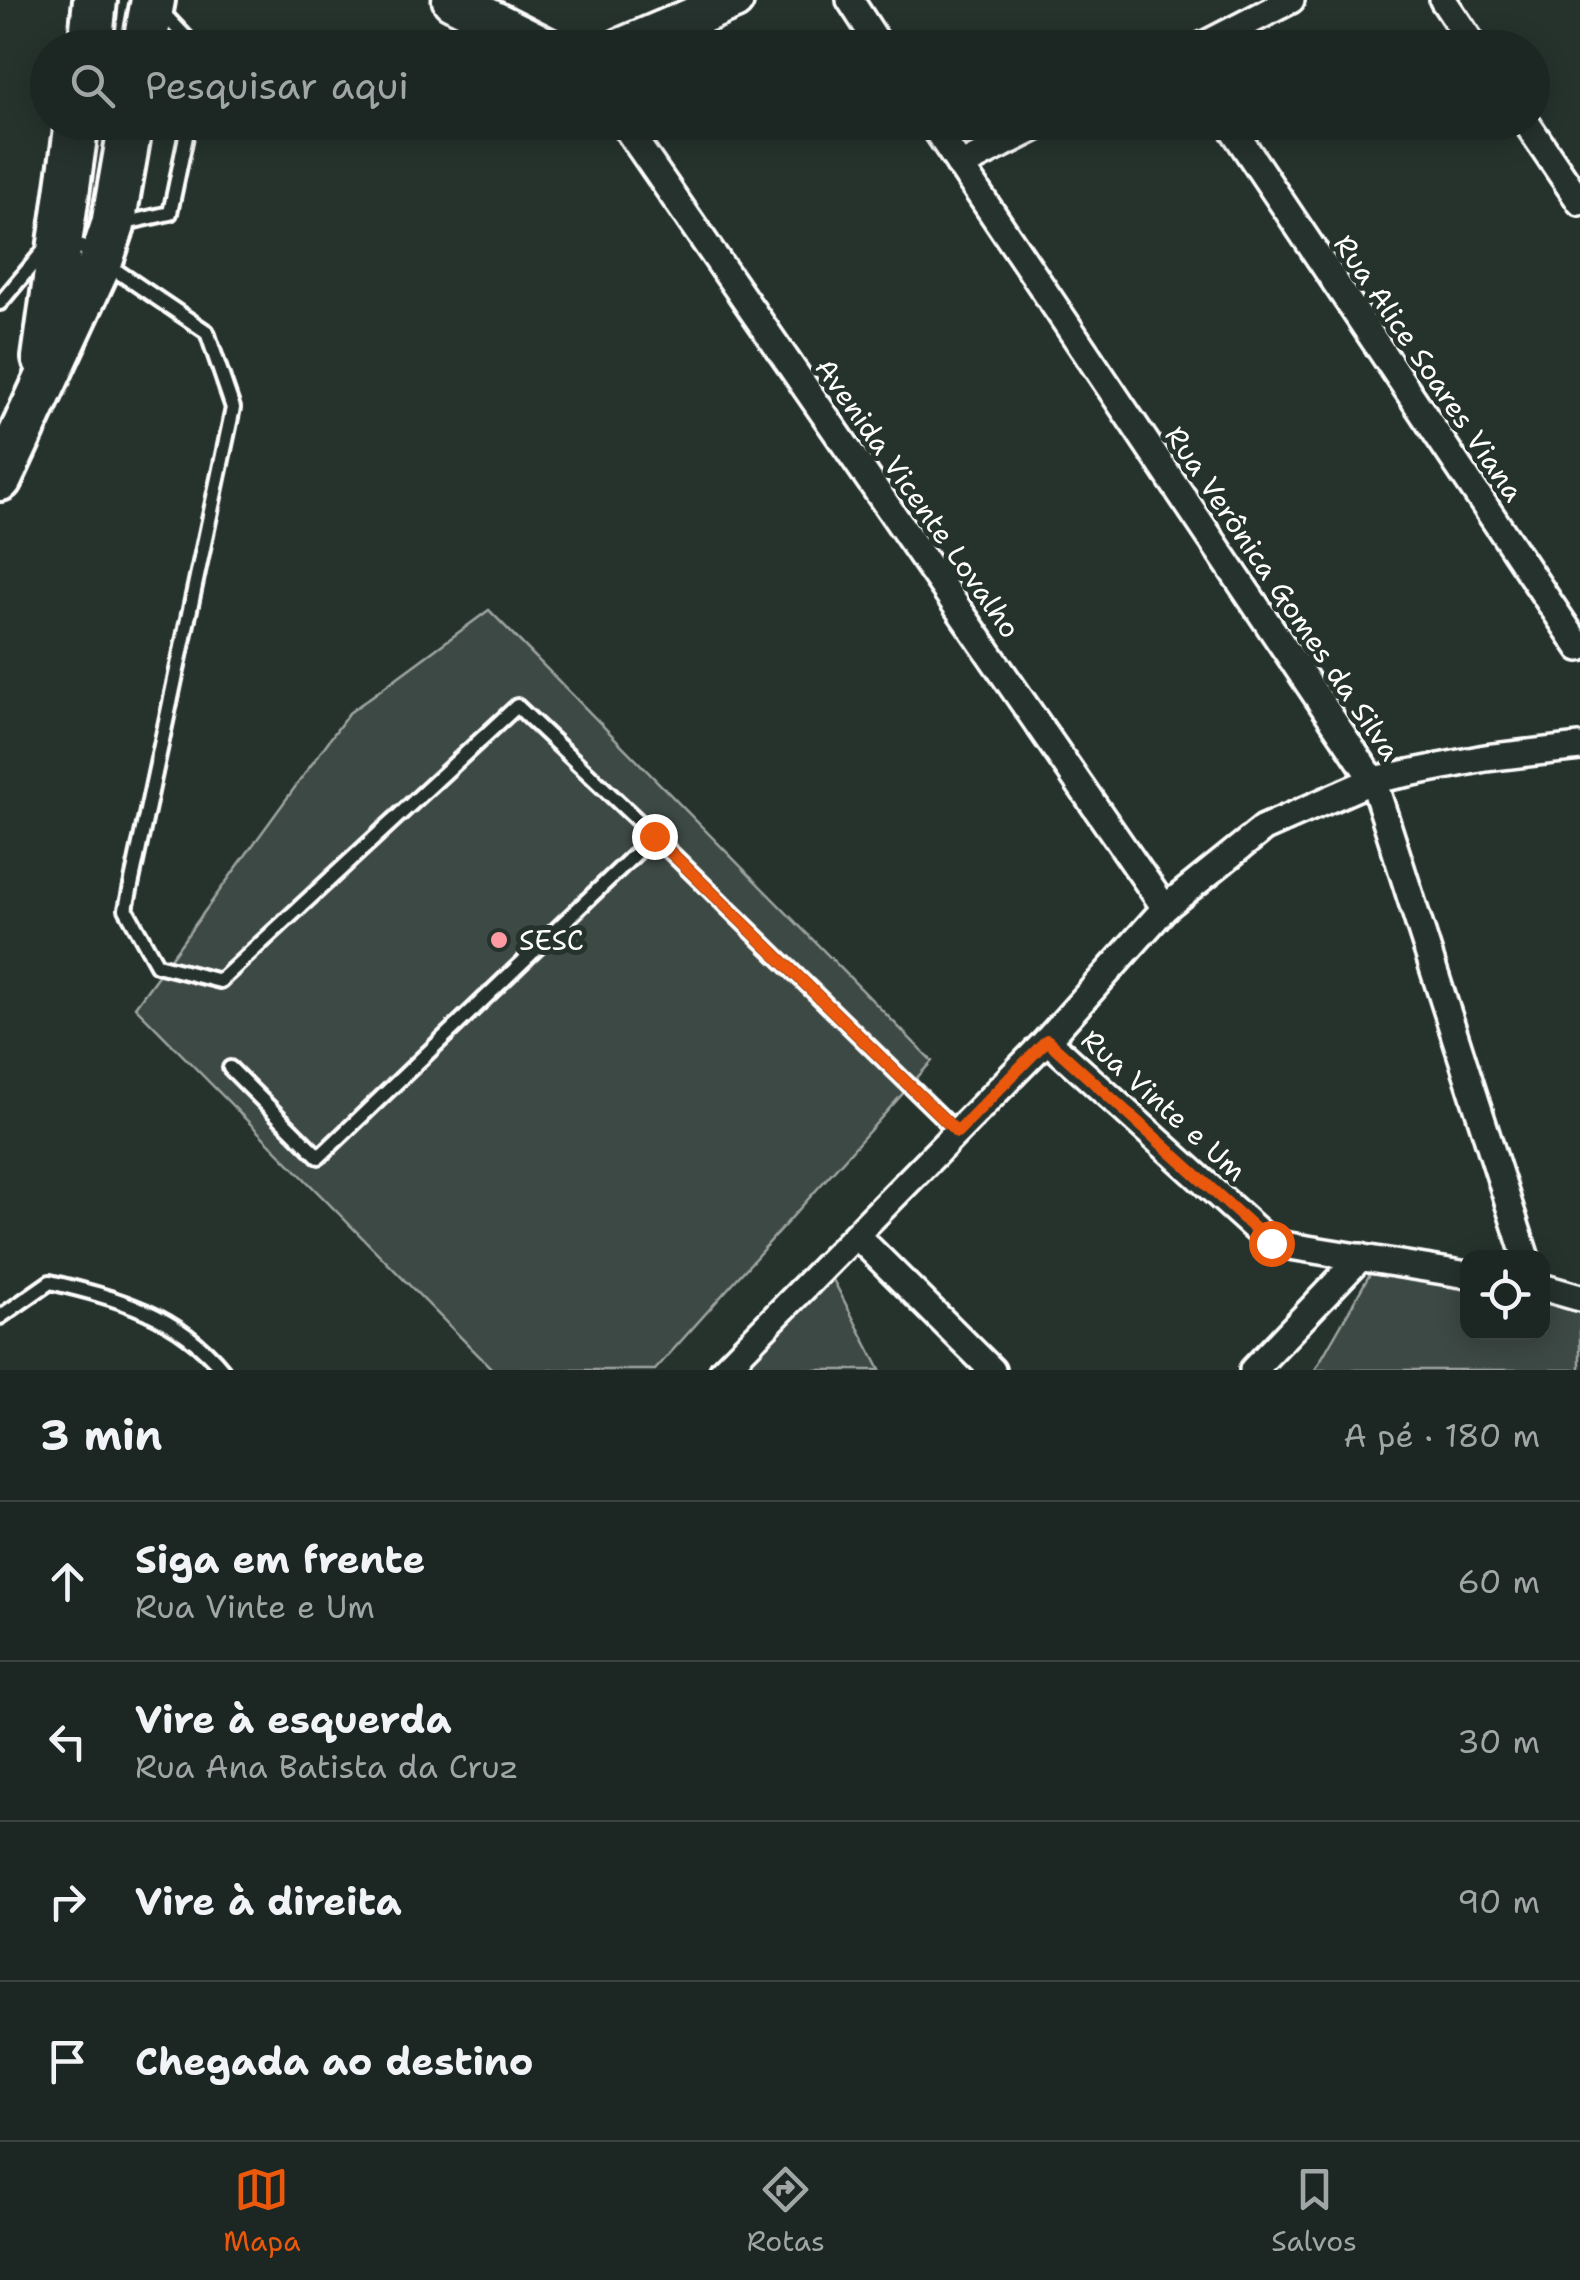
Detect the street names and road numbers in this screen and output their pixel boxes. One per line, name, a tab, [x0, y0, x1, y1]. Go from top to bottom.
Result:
street label: Rua Alice Soares Viana	[1325, 227, 1533, 509]
street label: Avenida Vicente Lovalho	[807, 350, 1029, 646]
street label: Rua Verônica Gomes da Silva	[1157, 418, 1409, 768]
street label: Rua Vinte e Um	[1073, 1021, 1255, 1189]

